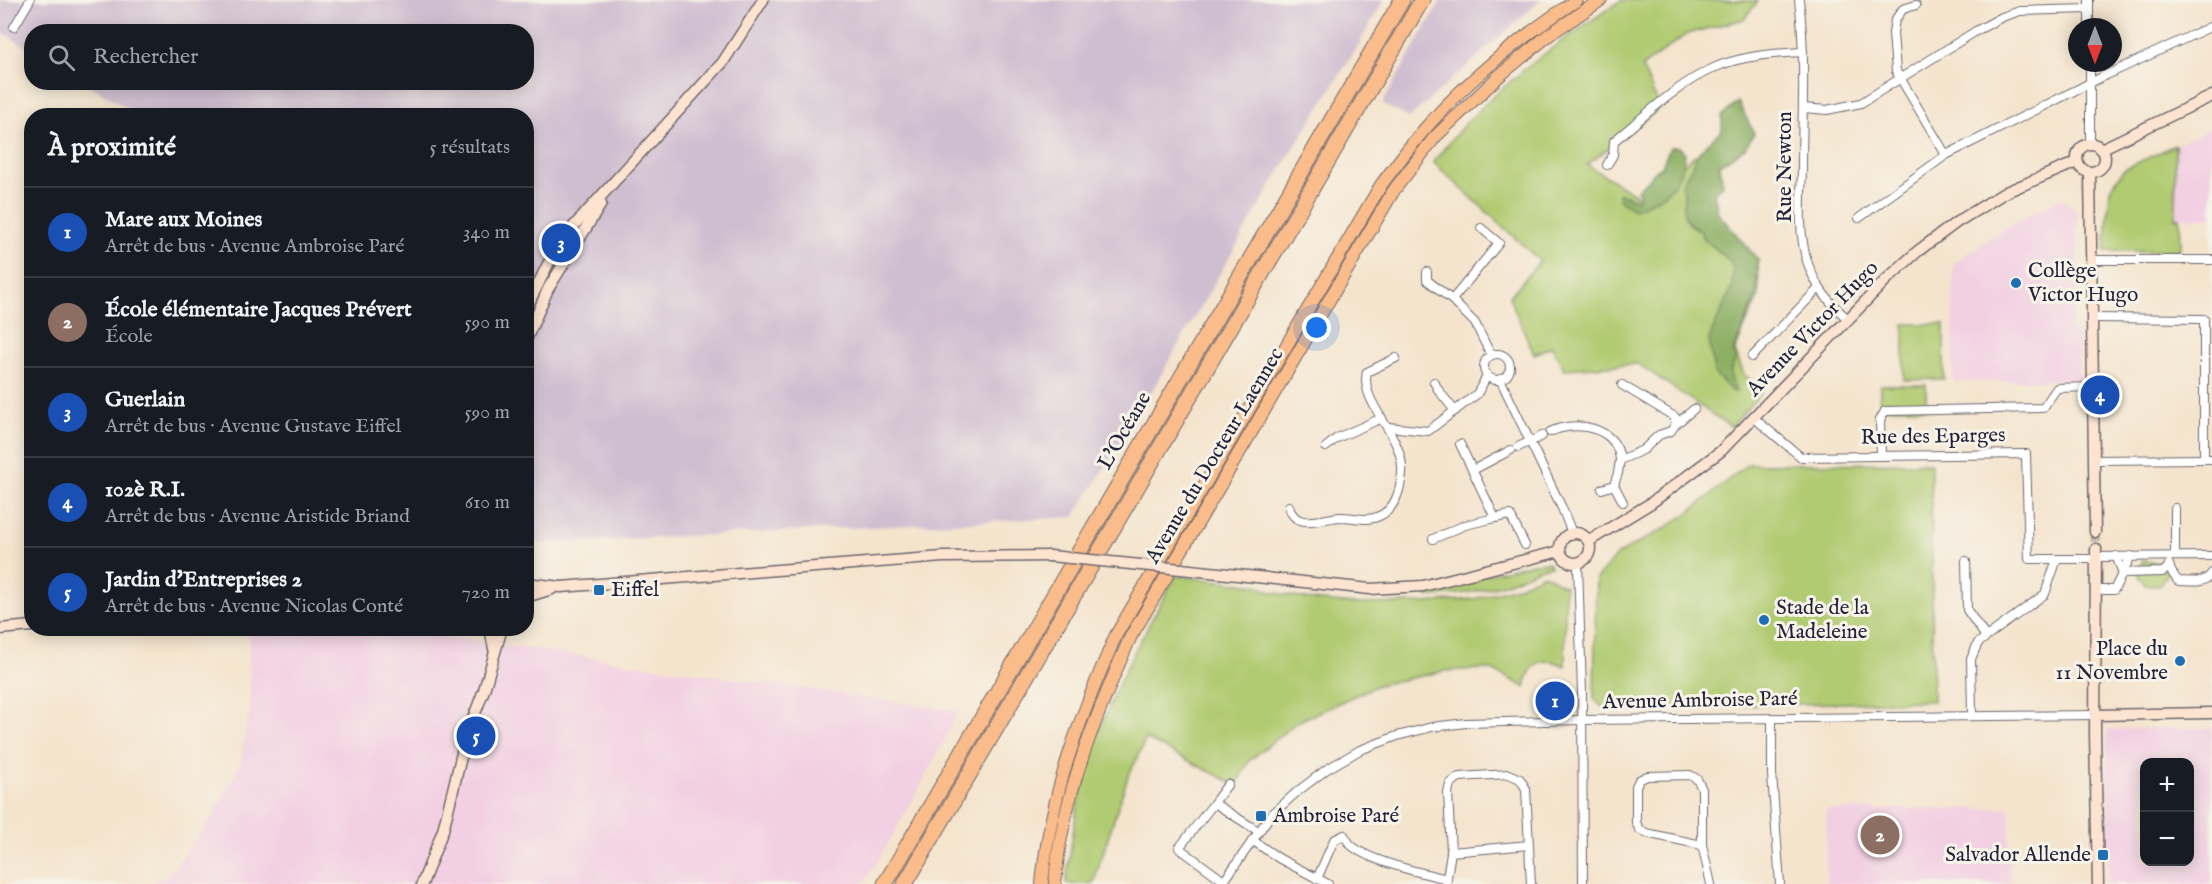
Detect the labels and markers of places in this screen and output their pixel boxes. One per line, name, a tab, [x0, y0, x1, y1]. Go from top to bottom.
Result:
pin: 3	[542, 220, 580, 266]
place label: Collège Victor Hugo	[2027, 258, 2138, 309]
marker: Collège Victor Hugo	[2009, 276, 2023, 290]
pin: 4	[2080, 372, 2120, 418]
place label: Eiffel	[611, 577, 659, 604]
marker: Eiffel	[592, 583, 606, 597]
place label: Stade de la Madeleine	[1776, 595, 1870, 646]
marker: Stade de la Madeleine	[1757, 613, 1771, 627]
place label: Place du 11 Novembre	[2056, 636, 2168, 687]
marker: Place du 11 Novembre	[2173, 654, 2187, 668]
pin: 1	[1536, 678, 1574, 724]
pin: 5	[456, 714, 496, 758]
place label: Ambroise Paré	[1272, 803, 1399, 830]
marker: Ambroise Paré	[1254, 809, 1268, 823]
pin: 2	[1860, 812, 1900, 858]
place label: Salvador Allende	[1945, 842, 2091, 869]
marker: Salvador Allende	[2096, 848, 2110, 862]

